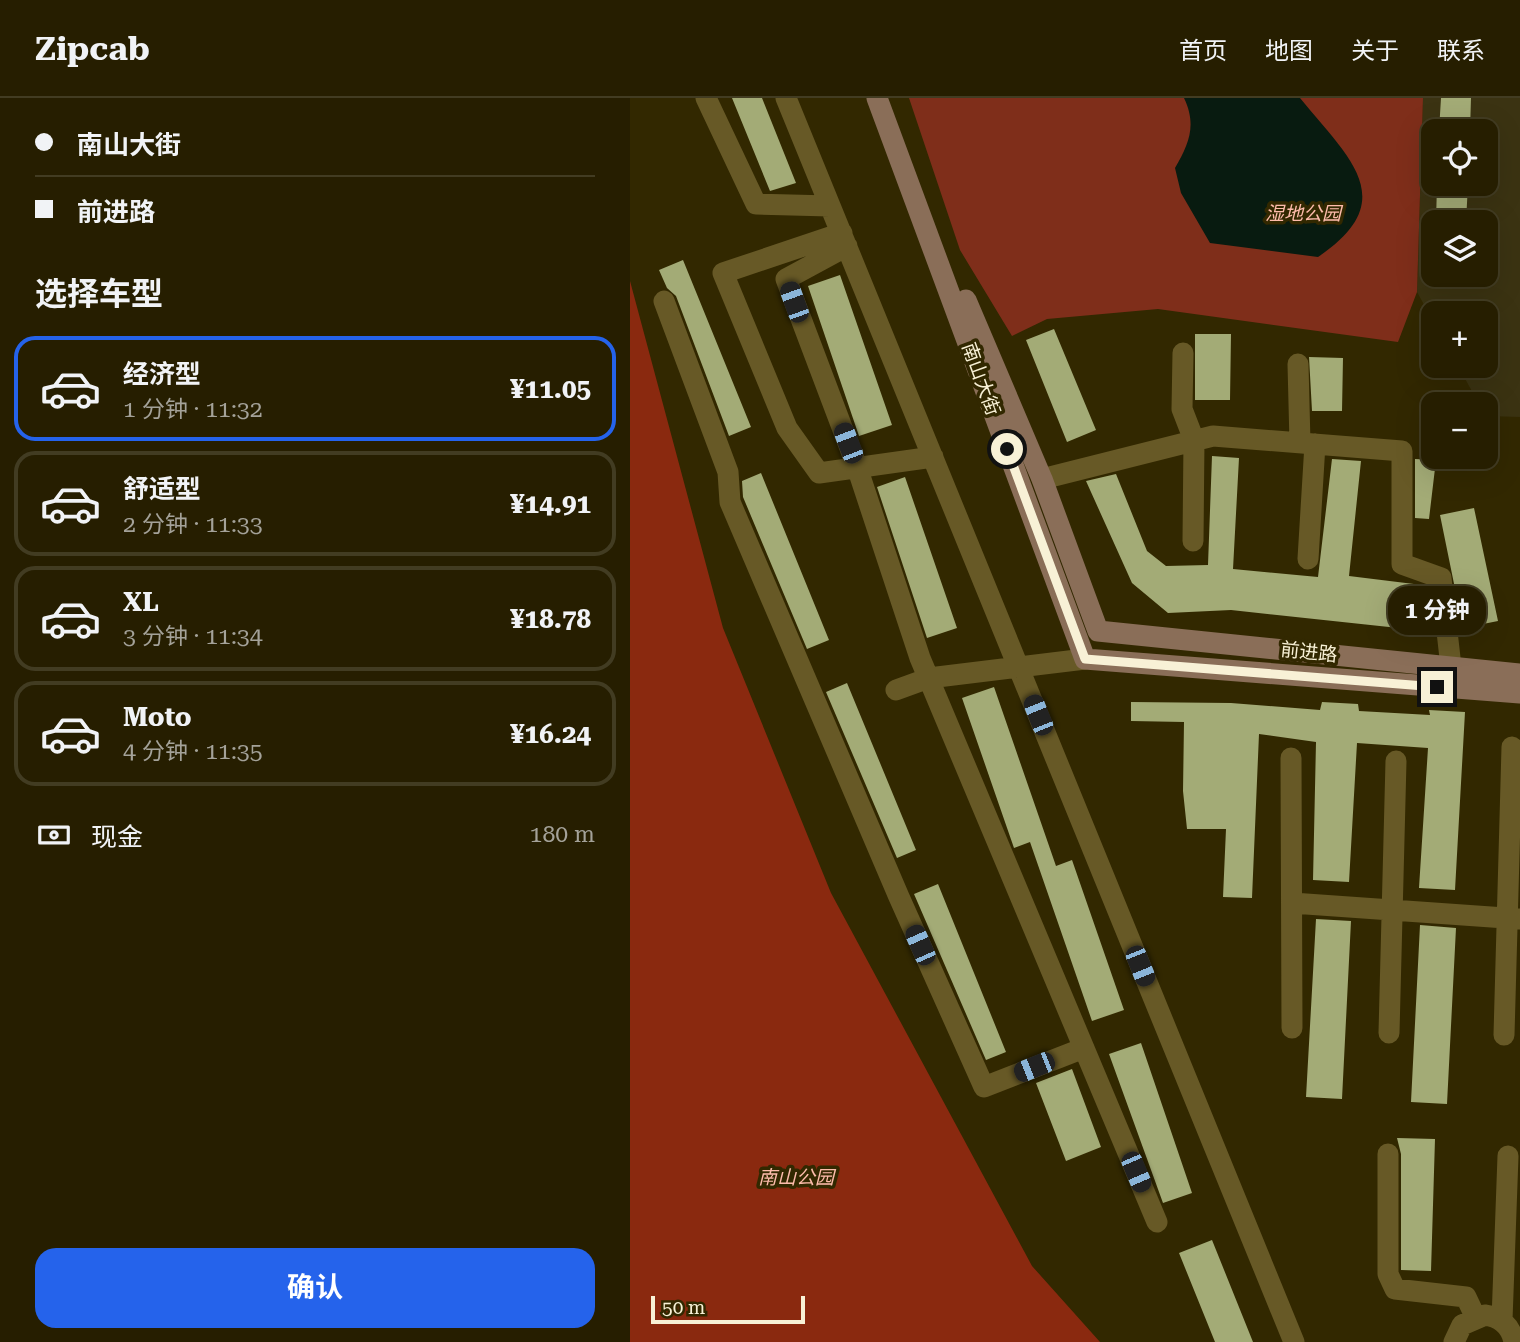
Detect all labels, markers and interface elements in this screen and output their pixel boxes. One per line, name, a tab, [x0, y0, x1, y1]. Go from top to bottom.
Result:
text: Zipcab	[35, 29, 150, 68]
text: 首页	[1179, 37, 1227, 65]
text: 地图	[1265, 37, 1313, 65]
text: 关于	[1351, 37, 1399, 65]
text: 联系	[1437, 37, 1485, 65]
map controls	[1421, 119, 1498, 469]
button: locate	[1421, 119, 1498, 196]
text: 南山大街	[77, 130, 181, 160]
text: 前进路	[77, 197, 155, 227]
park label: 湿地公园	[1265, 202, 1344, 225]
button: layers	[1421, 210, 1498, 287]
text: 选择车型	[35, 275, 163, 313]
car	[777, 279, 812, 325]
button: +	[1421, 301, 1498, 378]
street label: 南山大街	[957, 339, 1005, 419]
icon: car	[39, 357, 102, 420]
text: 经济型	[123, 359, 201, 389]
text: ¥11.05	[510, 374, 591, 404]
button: −	[1421, 392, 1498, 469]
text: 1 分钟 · 11:32	[123, 396, 263, 423]
car	[831, 420, 866, 466]
route start	[991, 433, 1023, 465]
icon: car	[39, 472, 102, 535]
text: 舒适型	[123, 474, 201, 504]
text: ¥14.91	[510, 489, 591, 519]
text: 2 分钟 · 11:33	[123, 511, 263, 538]
callout: 1 分钟	[1388, 586, 1486, 634]
icon: car	[39, 587, 102, 650]
text: XL	[123, 587, 159, 617]
text: 1 分钟	[1405, 597, 1469, 624]
text: ¥18.78	[510, 604, 591, 634]
text: 3 分钟 · 11:34	[123, 623, 263, 650]
street label: 前进路	[1279, 638, 1339, 666]
route end	[1421, 671, 1453, 703]
car	[1021, 692, 1056, 738]
icon: car	[39, 702, 102, 765]
text: Moto	[123, 702, 192, 732]
text: ¥16.24	[510, 719, 591, 749]
text: 4 分钟 · 11:35	[123, 738, 263, 765]
icon: cash	[35, 816, 73, 854]
text: 180 m	[530, 821, 595, 848]
text: 现金	[91, 822, 143, 852]
car	[902, 922, 939, 968]
car	[1123, 943, 1158, 989]
car	[1011, 1049, 1058, 1085]
car	[1119, 1149, 1154, 1195]
park label: 南山公园	[758, 1166, 837, 1189]
button: 确认	[35, 1248, 595, 1328]
scale bar	[651, 1293, 805, 1325]
text: 50 m	[662, 1296, 705, 1319]

